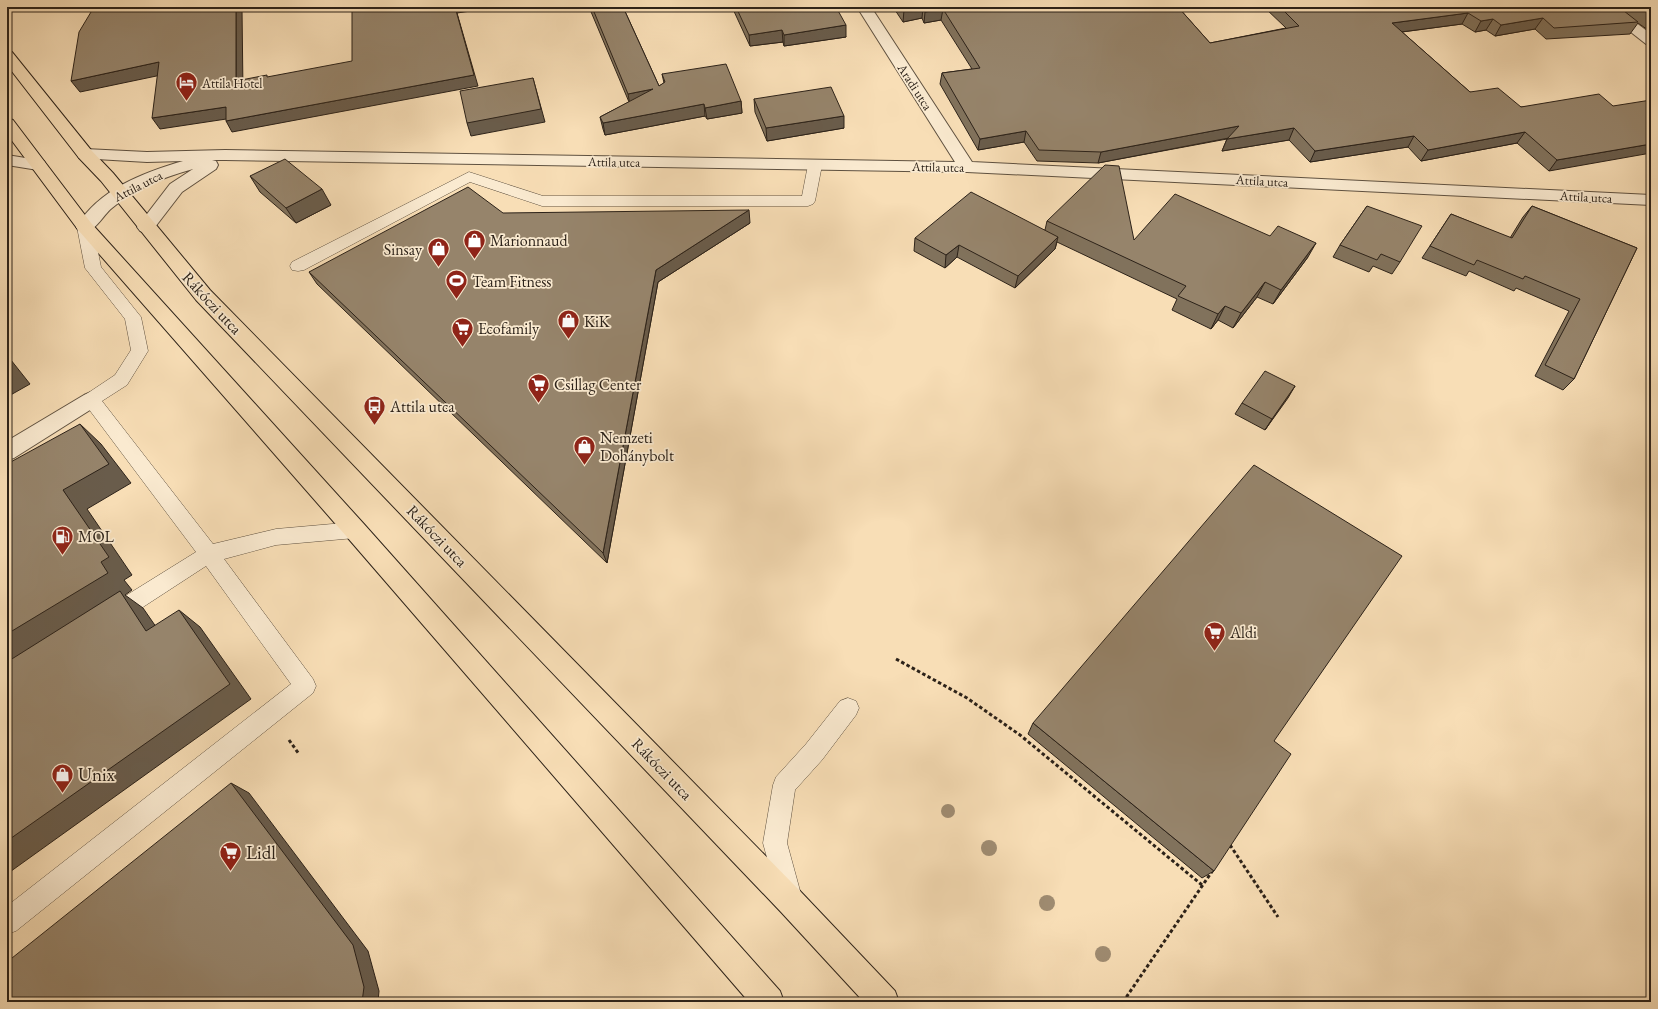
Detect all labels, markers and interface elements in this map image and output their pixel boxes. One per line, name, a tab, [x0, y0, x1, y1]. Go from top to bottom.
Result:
street label: Aradi utca	[893, 60, 937, 114]
hotel icon: Attila Hotel	[173, 70, 199, 103]
place label: Attila Hotel	[201, 75, 263, 92]
street label: Attila utca	[587, 153, 641, 171]
street label: Attila utca	[911, 158, 965, 176]
street label: Attila utca	[110, 166, 166, 206]
street label: Attila utca	[1234, 171, 1289, 191]
street label: Attila utca	[1558, 187, 1613, 207]
shop icon: Marionnaud	[461, 227, 487, 260]
place label: Marionnaud	[490, 230, 568, 251]
shop icon: Sinsay	[425, 236, 451, 269]
place label: Sinsay	[384, 239, 423, 260]
street label: Rákóczi utca	[178, 267, 247, 339]
sports icon: Team Fitness	[444, 268, 470, 301]
place label: Team Fitness	[472, 271, 551, 292]
shop icon: KiK	[556, 308, 582, 341]
place label: KiK	[584, 311, 611, 332]
supermarket icon: Ecofamily	[449, 315, 475, 348]
place label: Ecofamily	[478, 318, 540, 339]
supermarket icon: Csillag Center	[526, 371, 552, 404]
place label: Csillag Center	[554, 374, 642, 395]
bus stop icon: Attila utca	[361, 393, 387, 426]
place label: Attila utca	[389, 396, 455, 417]
place label: Nemzeti Dohánybolt	[600, 427, 674, 466]
shop icon: Nemzeti Dohánybolt	[571, 433, 597, 466]
street label: Rákóczi utca	[402, 500, 472, 572]
fuel station icon: MOL	[50, 523, 76, 556]
place label: MOL	[78, 526, 115, 547]
supermarket icon: Aldi	[1202, 619, 1228, 652]
place label: Aldi	[1229, 622, 1257, 643]
street label: Rákóczi utca	[627, 733, 697, 805]
shop icon: Unix	[50, 761, 76, 794]
place label: Unix	[78, 762, 116, 787]
supermarket icon: Lidl	[217, 839, 243, 872]
place label: Lidl	[246, 840, 276, 865]

